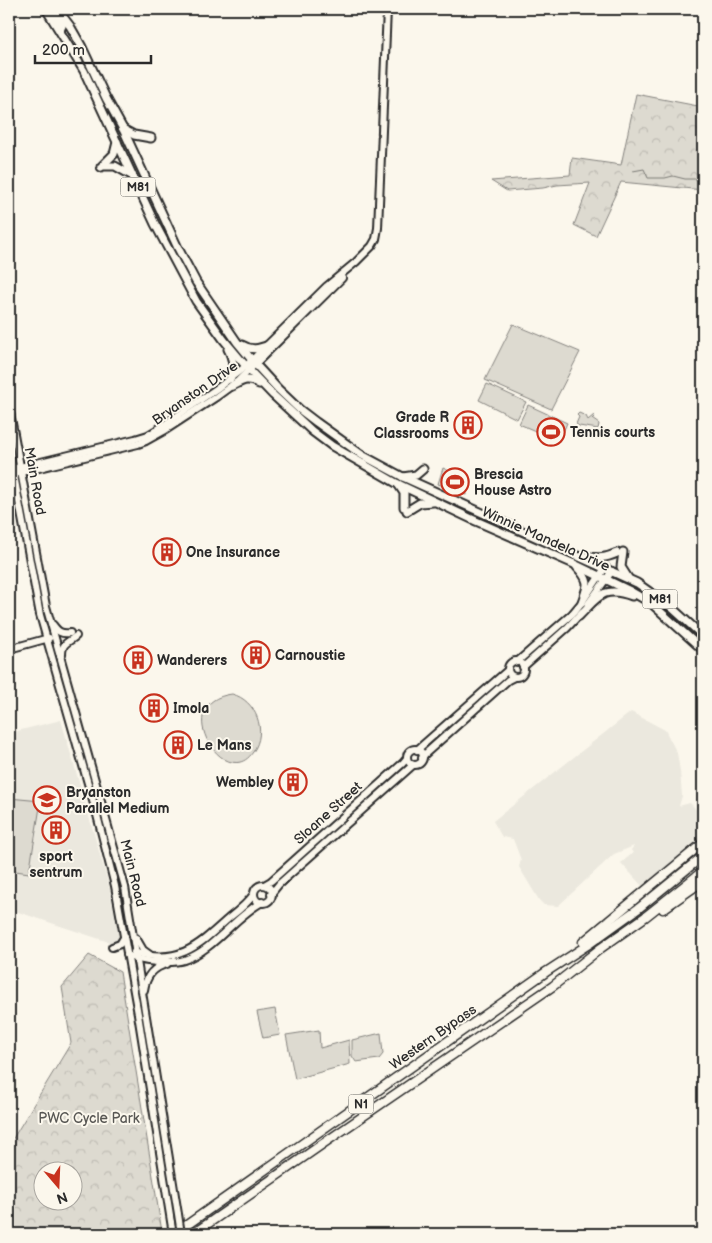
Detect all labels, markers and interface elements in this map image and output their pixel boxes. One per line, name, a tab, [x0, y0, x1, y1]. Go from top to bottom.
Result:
scale bar	[35, 32, 151, 64]
text: 200 m	[42, 41, 85, 60]
road number: M81	[120, 178, 156, 196]
street label: Bryanston Drive	[149, 357, 241, 429]
place label: Grade R Classrooms	[374, 409, 449, 442]
building icon: Grade R Classrooms	[453, 410, 483, 440]
sports icon: Tennis courts	[536, 417, 566, 447]
place label: Tennis courts	[570, 424, 655, 441]
street label: Main Road	[21, 446, 49, 516]
place label: Brescia House Astro	[474, 466, 552, 499]
sports icon: Brescia House Astro	[440, 467, 470, 497]
street label: Winnie Mandela Drive	[479, 503, 613, 575]
building icon: One Insurance	[152, 537, 182, 567]
place label: One Insurance	[186, 544, 280, 561]
road number: M81	[642, 590, 678, 608]
building icon: Carnoustie	[241, 640, 271, 670]
building icon: Wanderers	[123, 645, 153, 675]
place label: Carnoustie	[275, 647, 345, 664]
place label: Wanderers	[157, 652, 227, 669]
building icon: Imola	[139, 693, 169, 723]
place label: Imola	[173, 700, 209, 717]
building icon: Le Mans	[163, 730, 193, 760]
place label: Le Mans	[197, 737, 252, 754]
building icon: Wembley	[278, 767, 308, 797]
place label: Wembley	[216, 774, 275, 791]
street label: Sloane Street	[291, 778, 366, 848]
place label: Bryanston Parallel Medium	[66, 784, 169, 817]
school or university icon: Bryanston Parallel Medium	[32, 785, 62, 815]
building icon: sport sentrum	[41, 815, 71, 845]
street label: Main Road	[116, 838, 150, 908]
place label: sport sentrum	[30, 848, 82, 881]
street label: Western Bypass	[386, 1001, 480, 1073]
road number: N1	[348, 1094, 374, 1114]
park label: PWC Cycle Park	[38, 1110, 140, 1127]
north arrow	[32, 1160, 82, 1210]
text: N	[54, 1188, 70, 1208]

